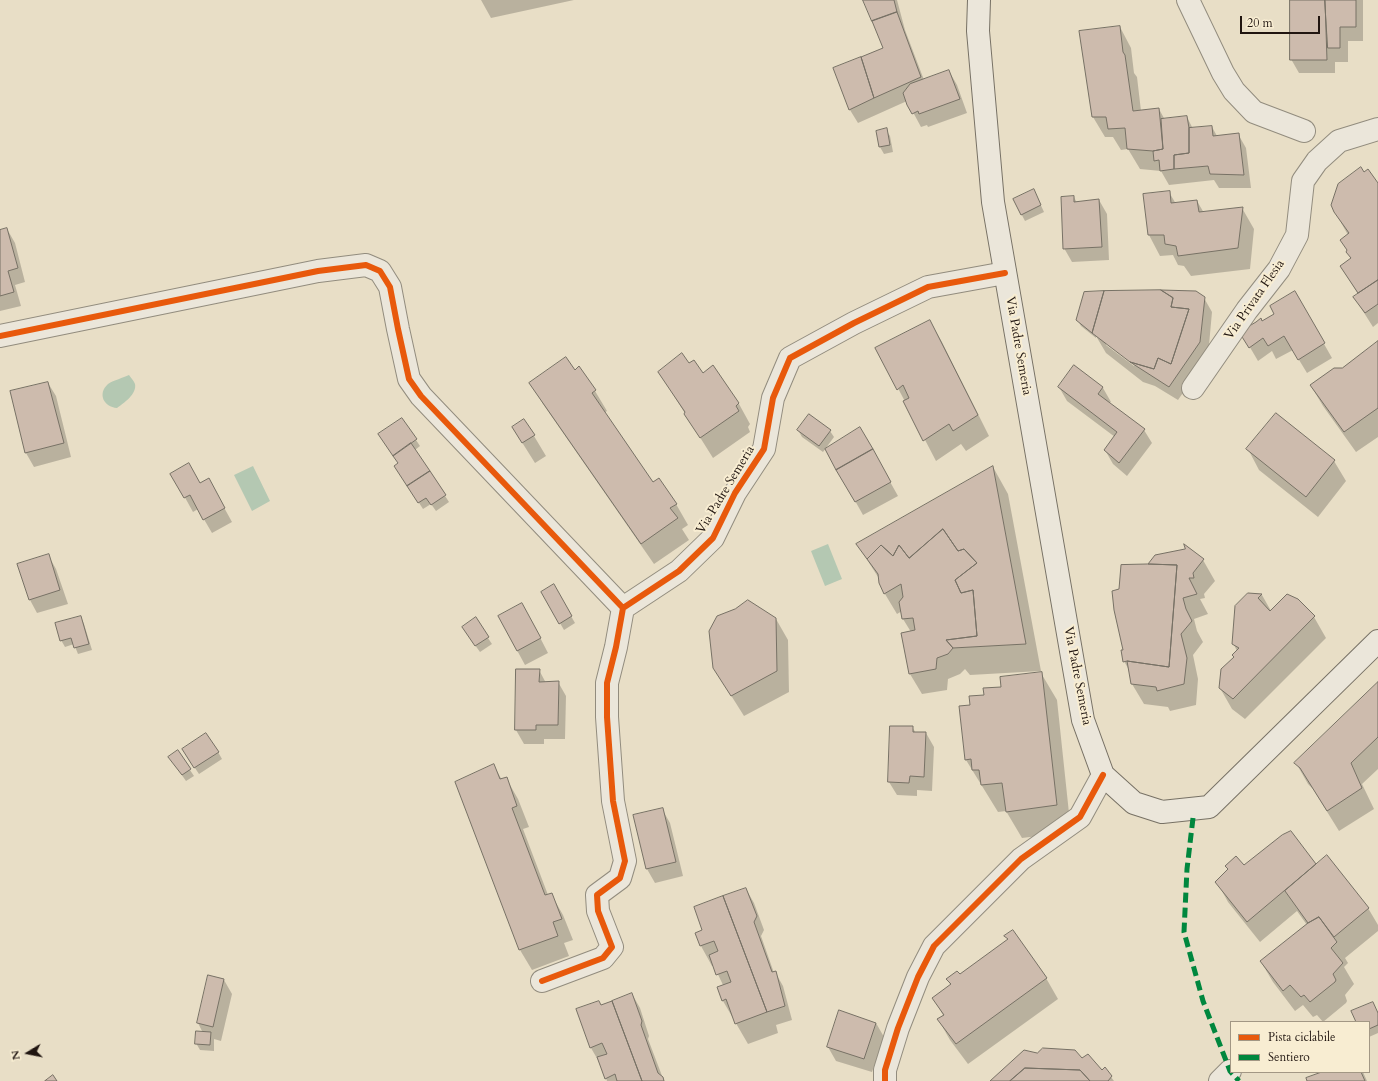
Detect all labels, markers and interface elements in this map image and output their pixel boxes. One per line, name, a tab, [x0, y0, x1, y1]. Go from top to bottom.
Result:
scale bar	[1242, 8, 1322, 34]
text: 20 m	[1247, 15, 1273, 31]
street label: Via Privata Flesia	[1222, 257, 1288, 343]
street label: Via Padre Semeria	[1002, 295, 1034, 397]
street label: Via Padre Semeria	[694, 443, 758, 537]
street label: Via Padre Semeria	[1060, 625, 1094, 727]
legend	[1230, 1021, 1370, 1073]
text: Pista ciclabile	[1268, 1029, 1336, 1045]
north arrow	[8, 1033, 48, 1073]
text: N	[7, 1049, 24, 1061]
text: Sentiero	[1268, 1049, 1310, 1065]

